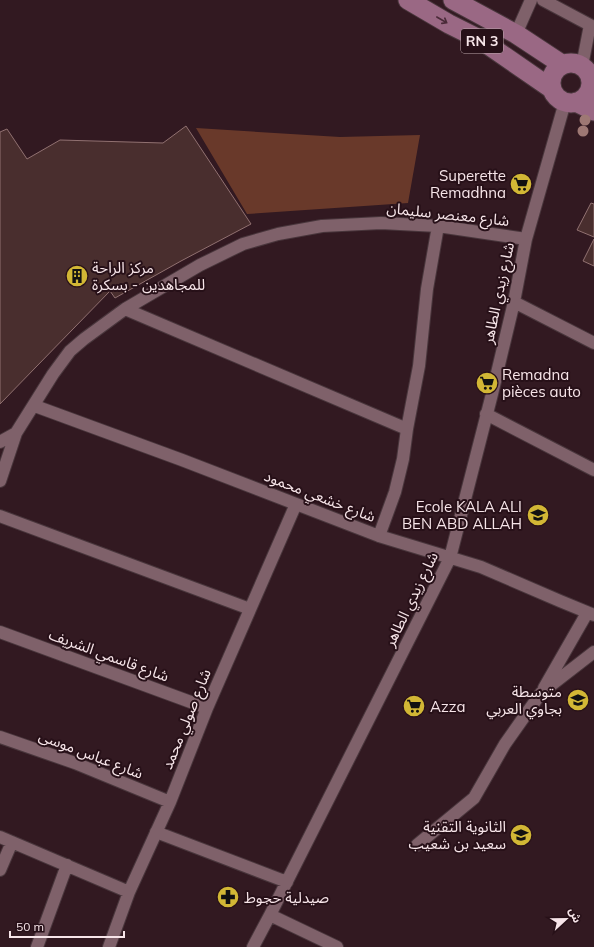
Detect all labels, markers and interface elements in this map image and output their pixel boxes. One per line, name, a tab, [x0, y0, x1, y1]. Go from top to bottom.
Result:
one-way arrow	[436, 16, 448, 24]
road number: RN 3	[461, 29, 503, 53]
place label: Superette Remadhna	[430, 166, 506, 202]
supermarket icon: Superette Remadhna	[508, 171, 534, 197]
street label: شارع معنصر سليمان	[385, 198, 511, 233]
street label: شارع زيدي الطاهر	[478, 240, 521, 347]
place label: مركز الراحة للمجاهدين - بسكرة	[92, 258, 205, 294]
building icon: مركز الراحة للمجاهدين - بسكرة	[64, 263, 90, 289]
place label: Remadna pièces auto	[502, 365, 581, 401]
supermarket icon: Remadna pièces auto	[474, 370, 500, 396]
street label: شارع خشعي محمود	[261, 466, 379, 529]
place label: Ecole KALA ALI BEN ABD ALLAH	[402, 497, 522, 533]
school or university icon: Ecole KALA ALI BEN ABD ALLAH	[525, 502, 551, 528]
street label: شارع زيدي الطاهر	[379, 548, 445, 652]
street label: شارع قاسمي الشريف	[45, 624, 172, 688]
street label: شارع صولي محمد	[157, 666, 218, 773]
place label: متوسطة بجاوي العربي	[486, 682, 562, 720]
school or university icon: متوسطة بجاوي العربي	[565, 687, 591, 713]
supermarket icon: Azza	[401, 693, 427, 719]
place label: Azza	[430, 697, 466, 716]
street label: شارع عباس موسى	[35, 725, 146, 785]
place label: الثانوية التقنية سعيد بن شعيب	[408, 817, 506, 853]
school or university icon: الثانوية التقنية سعيد بن شعيب	[508, 822, 534, 848]
pharmacy icon: صيدلية حجوط	[215, 884, 241, 910]
place label: صيدلية حجوط	[244, 888, 329, 907]
north arrow	[546, 899, 586, 939]
text: ش	[566, 906, 585, 925]
scale bar	[10, 913, 124, 939]
text: 50 m	[16, 919, 44, 934]

